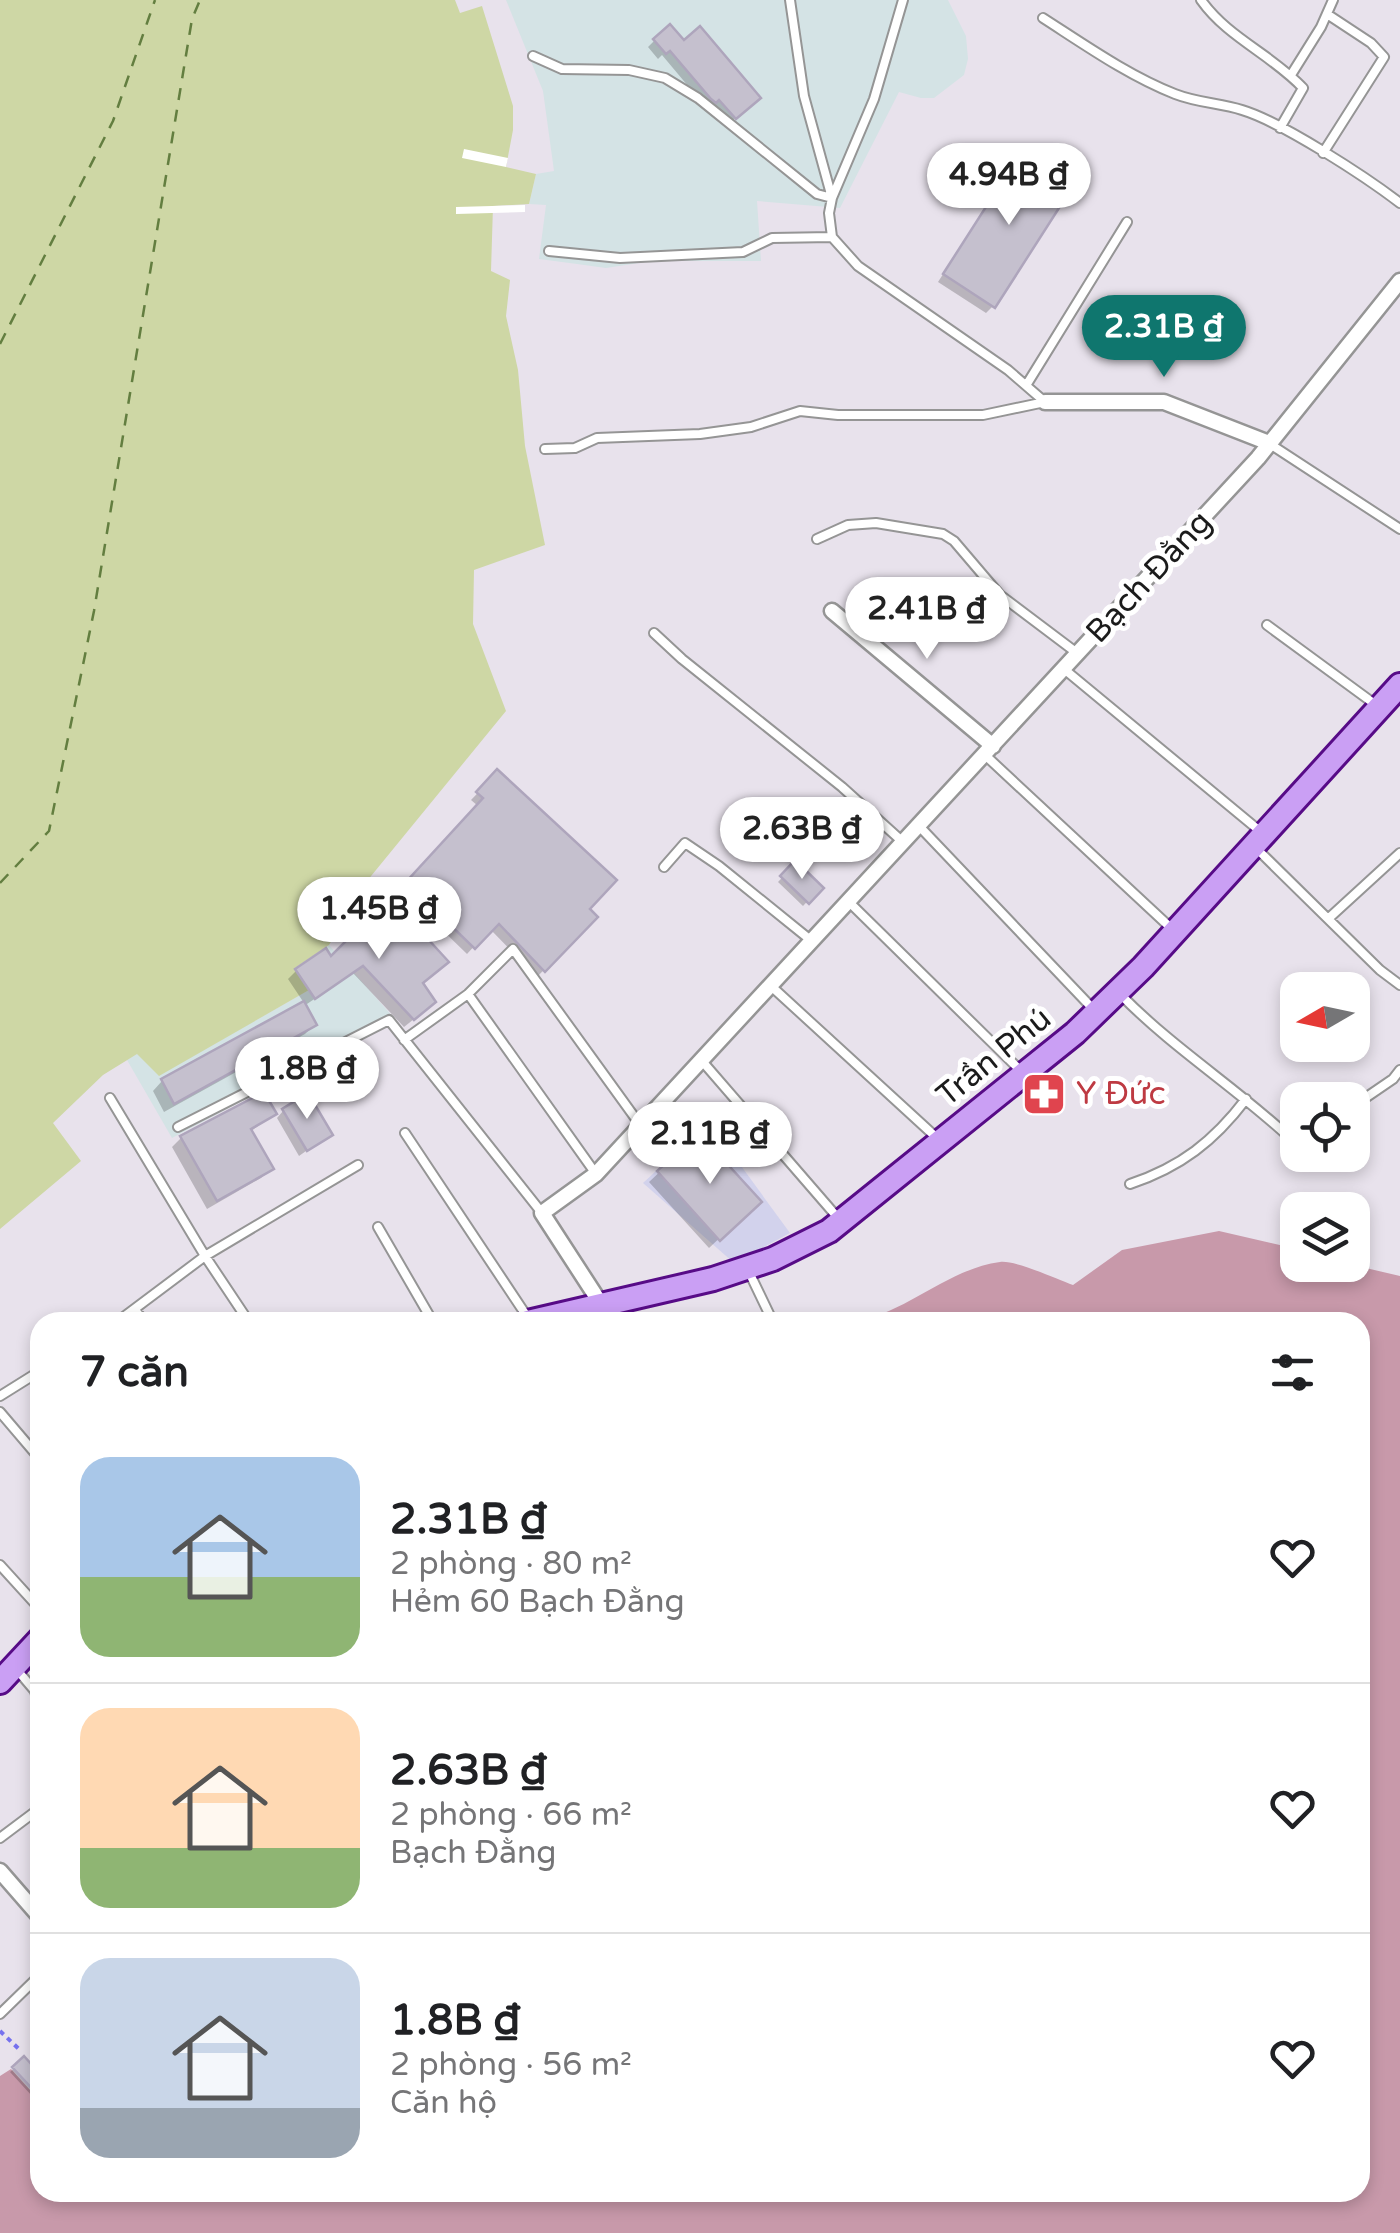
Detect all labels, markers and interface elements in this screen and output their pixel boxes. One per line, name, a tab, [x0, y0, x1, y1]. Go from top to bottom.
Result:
pin: 4.94B ₫	[917, 143, 1101, 228]
text: 4.94B ₫	[949, 156, 1069, 194]
pin: 2.31B ₫	[1072, 295, 1256, 380]
text: 2.31B ₫	[1104, 308, 1224, 346]
street label: Bạch Đằng	[1078, 503, 1220, 651]
pin: 2.41B ₫	[835, 577, 1019, 662]
text: 2.41B ₫	[867, 590, 987, 628]
pin: 2.63B ₫	[710, 797, 894, 882]
text: 2.63B ₫	[742, 810, 862, 848]
pin: 1.45B ₫	[287, 877, 471, 962]
text: 1.45B ₫	[319, 890, 439, 928]
north arrow	[1280, 972, 1370, 1062]
map controls	[1280, 972, 1370, 1282]
street label: Trần Phú	[929, 1000, 1059, 1114]
pin: 1.8B ₫	[226, 1037, 388, 1122]
text: 1.8B ₫	[257, 1050, 357, 1088]
pharmacy icon: Y Đức	[1021, 1071, 1067, 1117]
place label: Y Đức	[1076, 1075, 1166, 1113]
button: locate	[1280, 1082, 1370, 1172]
pin: 2.11B ₫	[618, 1102, 802, 1187]
text: 2.11B ₫	[650, 1115, 770, 1153]
button: layers	[1280, 1192, 1370, 1282]
icon: filters	[1265, 1345, 1320, 1400]
text: 7 căn	[80, 1347, 189, 1398]
text: 2.31B ₫	[390, 1494, 548, 1545]
icon: home	[160, 1497, 280, 1617]
icon: heart	[1265, 1530, 1320, 1585]
text: 2 phòng · 80 m²	[390, 1545, 632, 1583]
text: Hẻm 60 Bạch Đằng	[390, 1583, 685, 1621]
text: 2.63B ₫	[390, 1745, 548, 1796]
icon: home	[160, 1748, 280, 1868]
icon: heart	[1265, 1781, 1320, 1836]
text: 2 phòng · 66 m²	[390, 1796, 632, 1834]
text: Bạch Đằng	[390, 1834, 557, 1872]
text: 1.8B ₫	[390, 1995, 521, 2046]
icon: home	[160, 1998, 280, 2118]
icon: heart	[1265, 2031, 1320, 2086]
text: 2 phòng · 56 m²	[390, 2046, 632, 2084]
text: Căn hộ	[390, 2084, 497, 2122]

